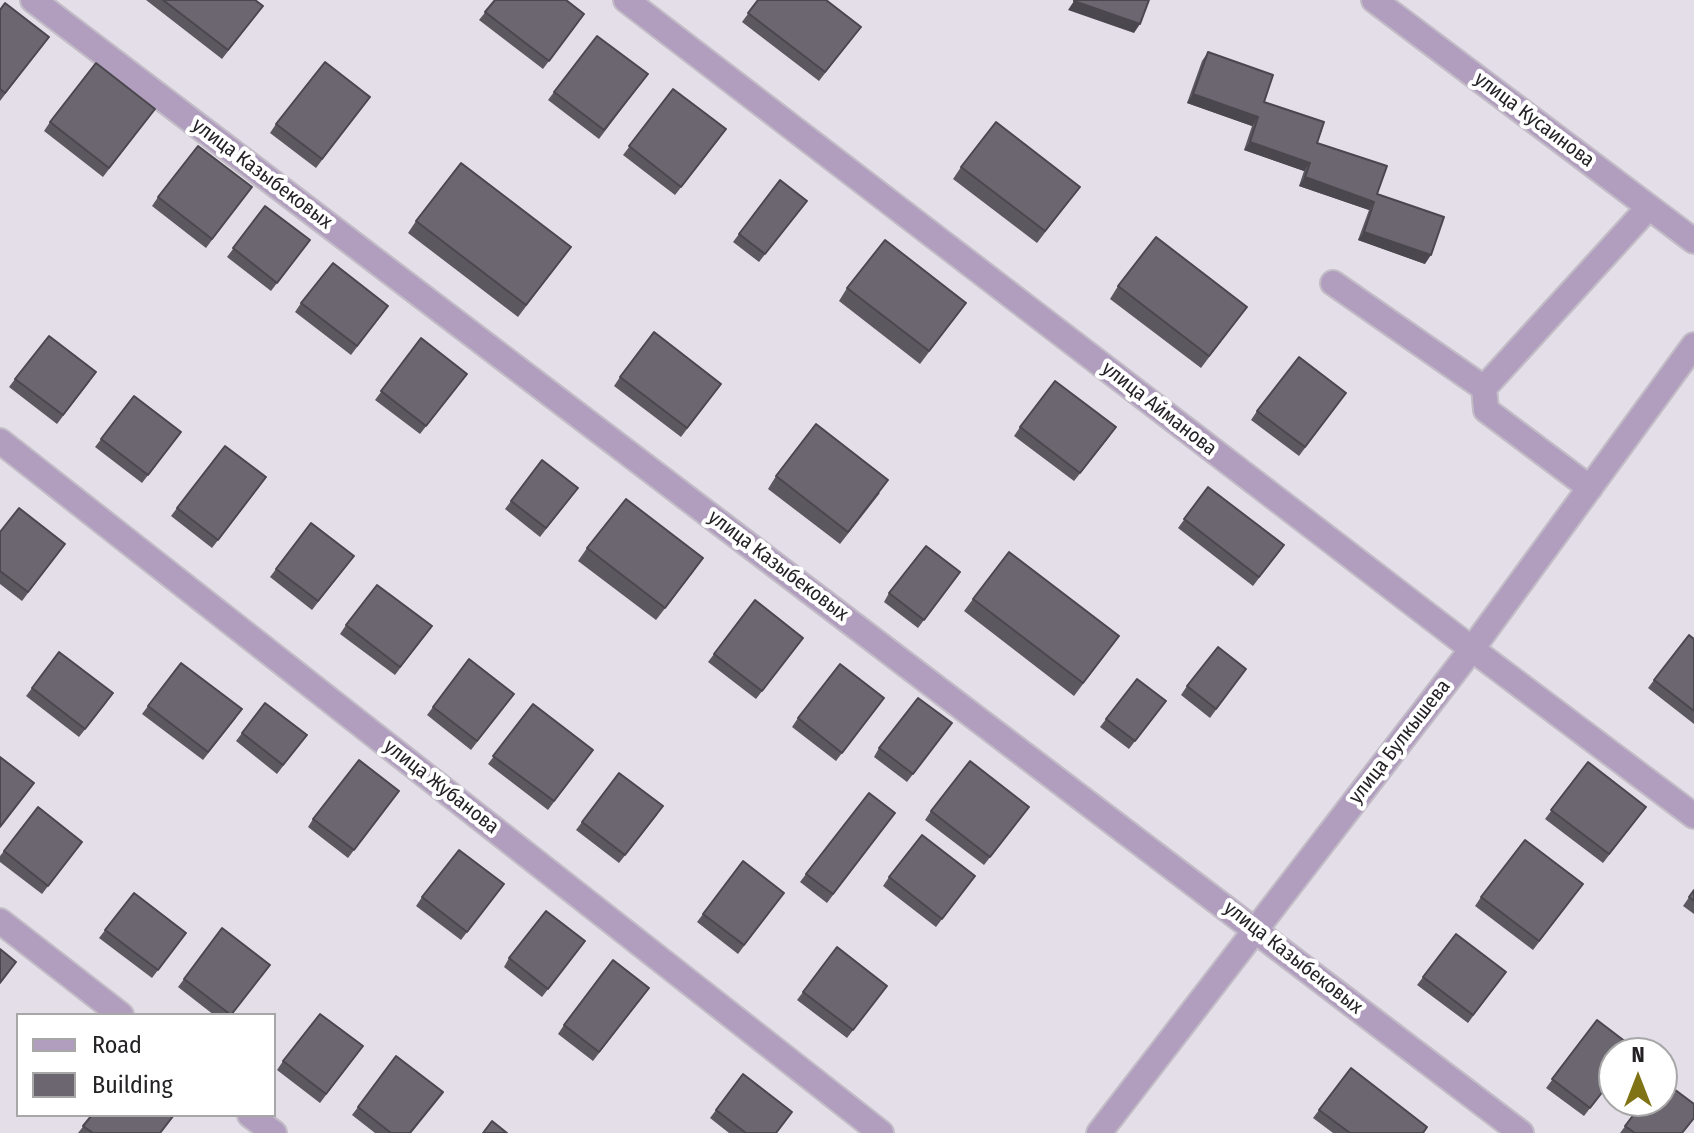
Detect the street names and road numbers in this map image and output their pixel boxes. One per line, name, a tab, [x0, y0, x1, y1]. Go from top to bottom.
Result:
street label: улица Кусаинова	[1469, 67, 1599, 173]
street label: улица Казыбековых	[187, 113, 337, 235]
street label: улица Айманова	[1097, 357, 1221, 461]
street label: улица Казыбековых	[703, 505, 853, 627]
street label: улица Булкышева	[1344, 675, 1456, 809]
street label: улица Жубанова	[379, 735, 503, 839]
street label: улица Казыбековых	[1219, 896, 1367, 1020]

